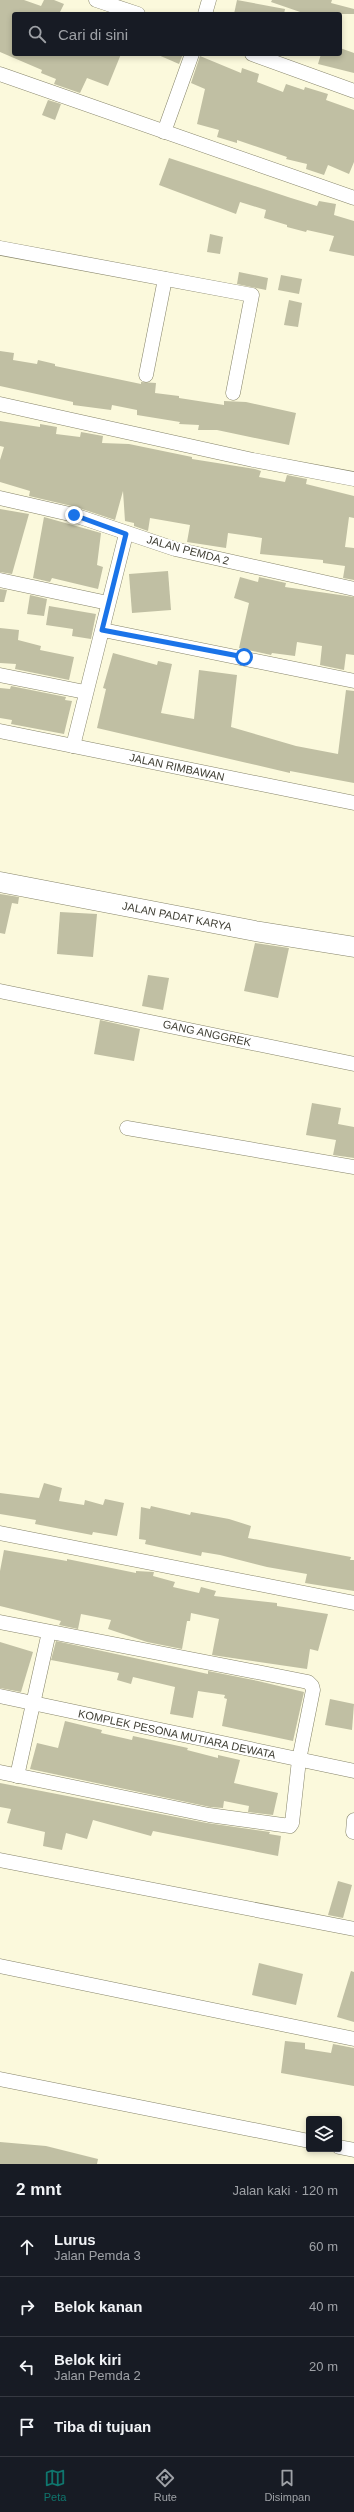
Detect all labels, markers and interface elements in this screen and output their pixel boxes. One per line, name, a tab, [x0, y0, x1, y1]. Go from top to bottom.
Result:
search box	[12, 12, 342, 56]
icon: search	[26, 23, 48, 45]
text: Cari di sini	[58, 26, 128, 43]
route end	[65, 506, 83, 524]
street label: JALAN PEMDA 2	[145, 533, 231, 567]
route start	[235, 648, 253, 666]
street label: JALAN RIMBAWAN	[128, 751, 226, 783]
street label: JALAN PADAT KARYA	[121, 899, 234, 933]
street label: GANG ANGGREK	[162, 1018, 253, 1048]
street label: KOMPLEK PESONA MUTIARA DEWATA	[77, 1707, 277, 1761]
map controls	[306, 2116, 342, 2152]
button: layers	[306, 2116, 342, 2152]
text: 2 mnt	[16, 2180, 61, 2199]
text: Jalan kaki · 120 m	[233, 2183, 338, 2198]
text: Lurus	[54, 2231, 96, 2248]
icon: ahead	[16, 2236, 38, 2258]
text: 60 m	[309, 2239, 338, 2254]
text: Jalan Pemda 3	[54, 2248, 141, 2263]
icon: right	[16, 2296, 38, 2318]
text: Belok kanan	[54, 2298, 142, 2315]
text: 40 m	[309, 2299, 338, 2314]
text: Belok kiri	[54, 2351, 122, 2368]
icon: left	[16, 2356, 38, 2378]
text: 20 m	[309, 2359, 338, 2374]
text: Jalan Pemda 2	[54, 2368, 141, 2383]
icon: arrive	[16, 2416, 38, 2438]
text: Tiba di tujuan	[54, 2418, 151, 2435]
tab: Peta	[44, 2467, 66, 2503]
tab: Rute	[154, 2467, 177, 2503]
tab: Disimpan	[264, 2467, 310, 2503]

